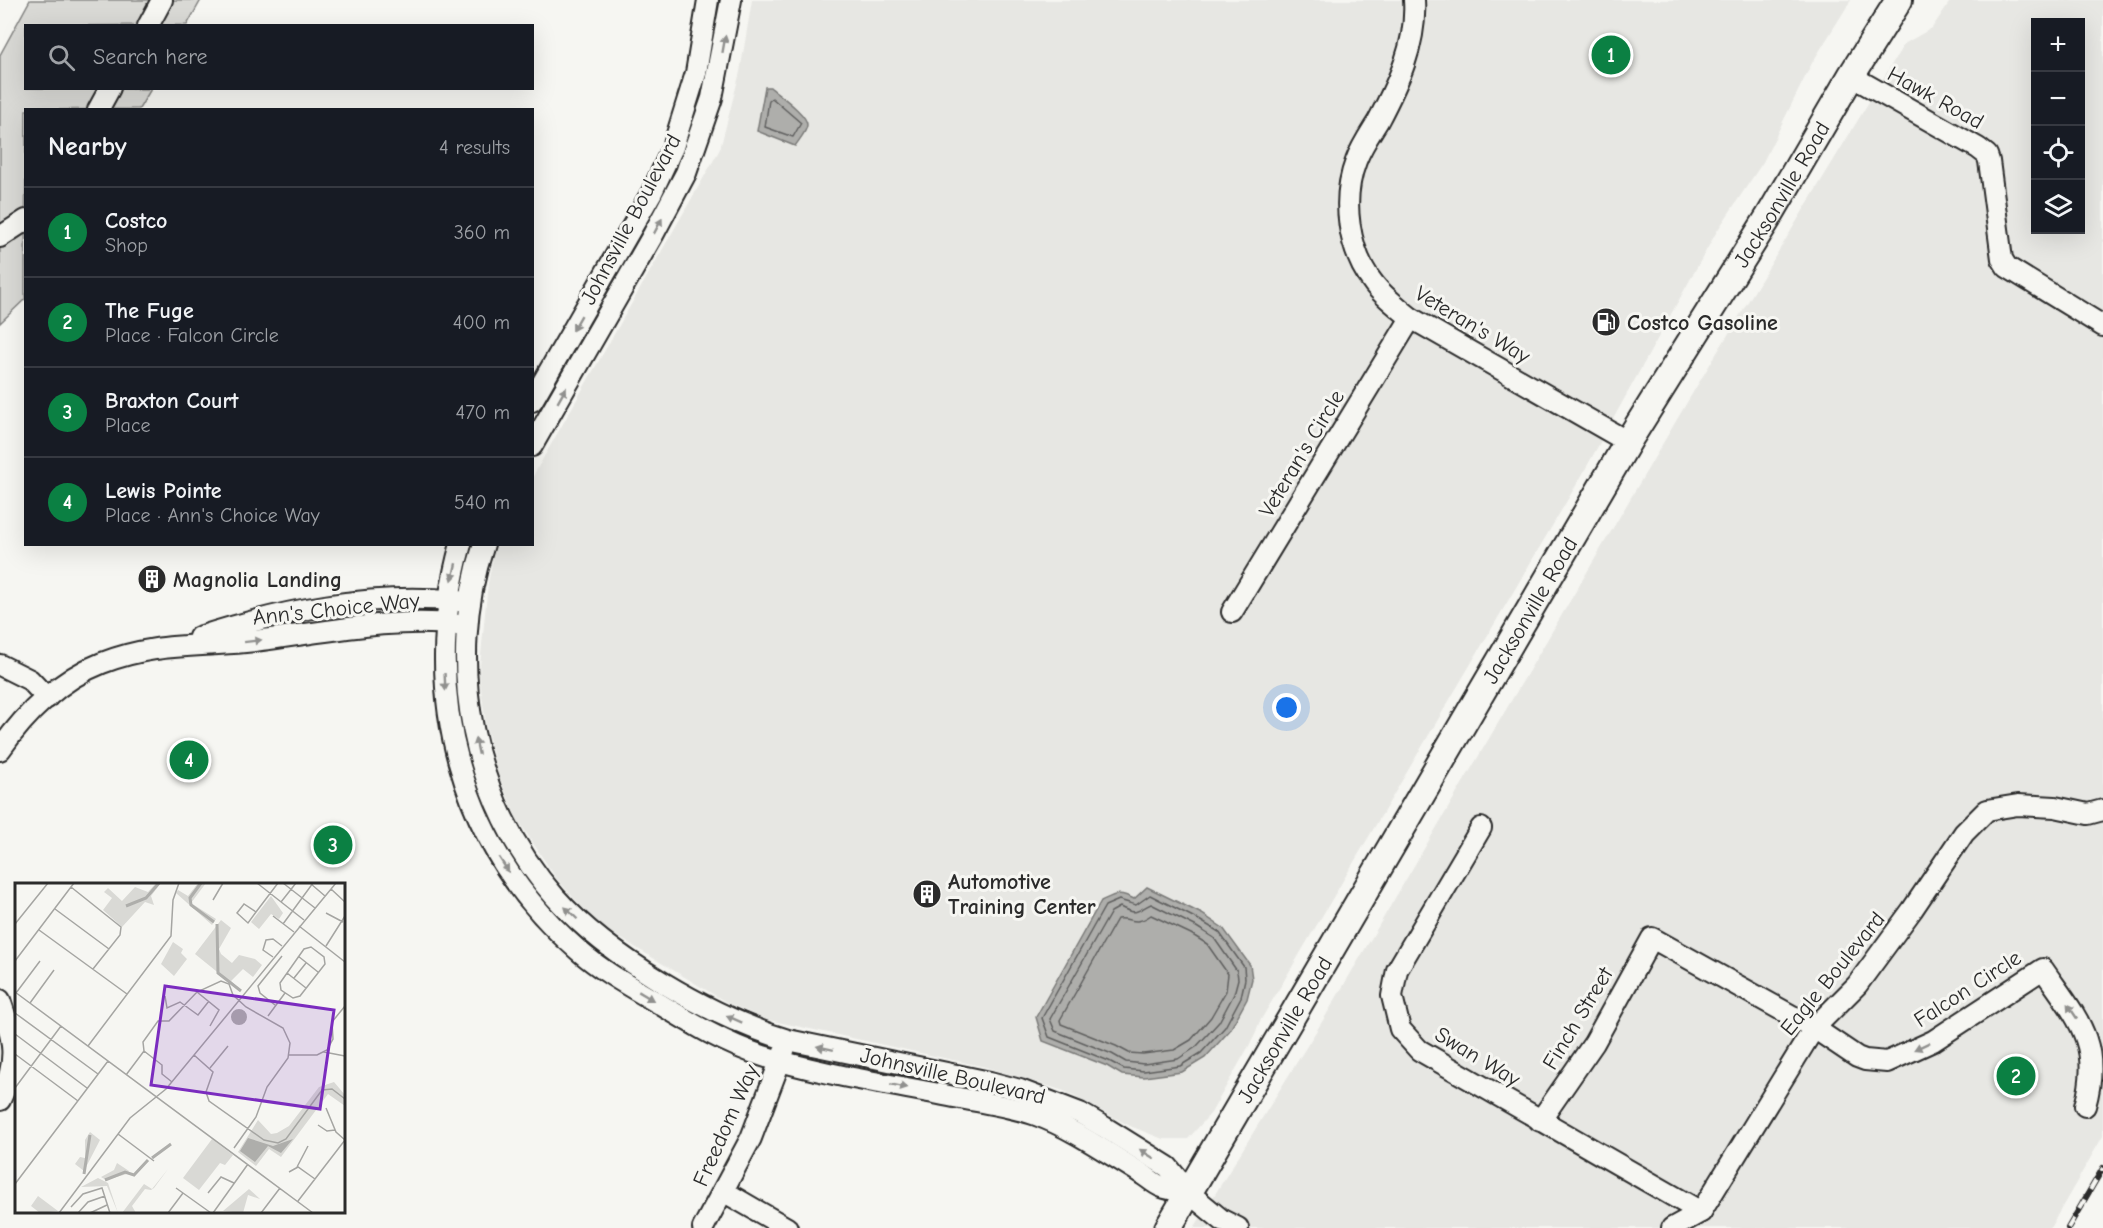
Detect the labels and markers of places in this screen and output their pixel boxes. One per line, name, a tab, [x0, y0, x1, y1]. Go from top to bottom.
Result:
pin: 1	[1592, 32, 1630, 78]
fuel station icon: Costco Gasoline	[1590, 306, 1622, 338]
place label: Costco Gasoline	[1627, 310, 1778, 336]
building icon: Magnolia Landing	[136, 563, 168, 595]
place label: Magnolia Landing	[173, 567, 342, 593]
pin: 4	[170, 738, 208, 783]
pin: 3	[314, 822, 352, 868]
place label: Automotive Training Center	[948, 869, 1096, 920]
building icon: Automotive Training Center	[911, 878, 943, 910]
pin: 2	[1996, 1054, 2036, 1098]

